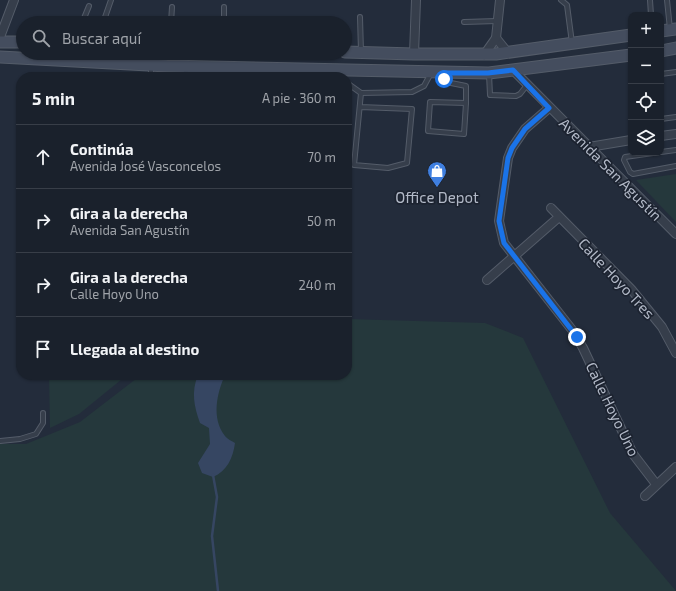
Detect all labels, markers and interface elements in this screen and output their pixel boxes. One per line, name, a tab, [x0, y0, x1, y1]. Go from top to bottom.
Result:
map controls	[628, 12, 664, 156]
button: +	[628, 12, 664, 48]
search box	[16, 16, 352, 60]
icon: search	[30, 27, 52, 49]
text: Buscar aquí	[62, 29, 141, 47]
button: −	[628, 48, 664, 84]
route start	[435, 70, 453, 88]
button: locate	[628, 84, 664, 120]
text: 5 min	[32, 88, 75, 108]
text: A pie · 360 m	[262, 90, 336, 106]
street label: Avenida San Agustín	[556, 114, 666, 224]
button: layers	[628, 120, 664, 156]
text: Continúa	[70, 140, 133, 158]
icon: ahead	[32, 146, 54, 168]
text: 70 m	[307, 149, 336, 165]
text: Avenida José Vasconcelos	[70, 158, 221, 174]
shop icon: Office Depot	[426, 160, 448, 188]
place label: Office Depot	[395, 188, 479, 206]
text: Gira a la derecha	[70, 204, 188, 222]
icon: right	[32, 210, 54, 232]
text: 50 m	[307, 213, 336, 229]
text: Avenida San Agustín	[70, 222, 190, 238]
street label: Calle Hoyo Tres	[575, 234, 659, 322]
text: Gira a la derecha	[70, 268, 188, 286]
icon: right	[32, 274, 54, 296]
text: 240 m	[299, 277, 336, 293]
text: Calle Hoyo Uno	[70, 286, 159, 302]
route end	[568, 328, 586, 346]
icon: arrive	[32, 338, 54, 360]
text: Llegada al destino	[70, 340, 199, 358]
street label: Calle Hoyo Uno	[582, 359, 644, 459]

